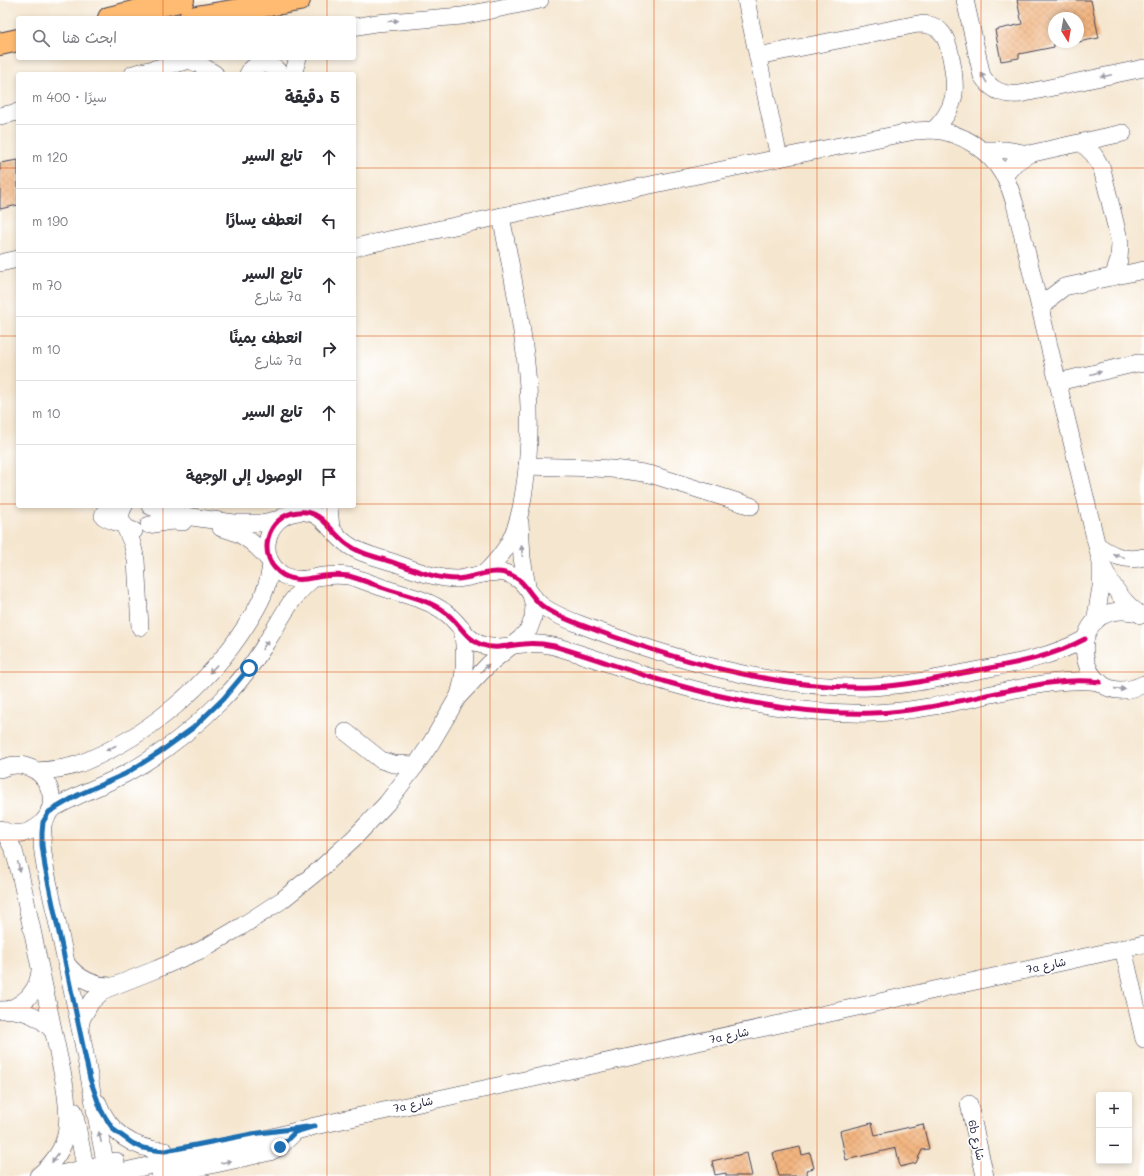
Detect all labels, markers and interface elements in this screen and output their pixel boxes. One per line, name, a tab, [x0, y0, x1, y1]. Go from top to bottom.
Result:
north arrow	[1048, 12, 1084, 48]
search box	[16, 16, 356, 60]
one-way arrow	[387, 18, 399, 25]
icon: search	[30, 27, 52, 49]
text: ابحث هنا	[62, 27, 117, 47]
one-way arrow	[981, 73, 988, 84]
one-way arrow	[1100, 74, 1112, 80]
text: 5 دقيقة	[285, 85, 340, 107]
text: سيرًا · 400 m	[32, 88, 107, 105]
text: تابع السير	[243, 145, 302, 165]
icon: ahead	[318, 146, 340, 168]
text: 120 m	[32, 148, 68, 165]
text: انعطف يسارًا	[226, 209, 302, 229]
icon: left	[318, 210, 340, 232]
text: 190 m	[32, 212, 68, 229]
text: تابع السير	[243, 263, 302, 283]
icon: ahead	[318, 274, 340, 296]
text: 70 m	[32, 276, 62, 293]
text: 7a شارع	[254, 287, 302, 304]
text: انعطف يمينًا	[230, 327, 302, 347]
icon: right	[318, 338, 340, 360]
text: 10 m	[32, 340, 60, 357]
text: 7a شارع	[254, 351, 302, 368]
one-way arrow	[1090, 370, 1102, 376]
text: تابع السير	[243, 401, 302, 421]
icon: ahead	[318, 402, 340, 424]
text: 10 m	[32, 404, 60, 421]
text: الوصول إلى الوجهة	[186, 465, 302, 485]
icon: arrive	[318, 466, 340, 488]
one-way arrow	[518, 545, 525, 557]
one-way arrow	[1113, 553, 1125, 559]
one-way arrow	[261, 640, 269, 650]
route start	[240, 659, 258, 677]
one-way arrow	[480, 663, 490, 673]
one-way arrow	[208, 664, 218, 674]
one-way arrow	[1114, 685, 1126, 692]
one-way arrow	[105, 745, 117, 752]
one-way arrow	[16, 861, 22, 873]
street label: 7a شارع	[1025, 953, 1068, 978]
street label: 7a شارع	[708, 1023, 751, 1048]
street label: 7a شارع	[392, 1092, 435, 1117]
map controls	[1096, 1092, 1132, 1164]
button: +	[1096, 1092, 1132, 1128]
street label: 6b شارع	[963, 1118, 989, 1162]
button: −	[1096, 1128, 1132, 1164]
one-way arrow	[96, 1131, 102, 1143]
route end	[271, 1138, 289, 1156]
one-way arrow	[51, 1153, 59, 1164]
one-way arrow	[220, 1158, 232, 1164]

